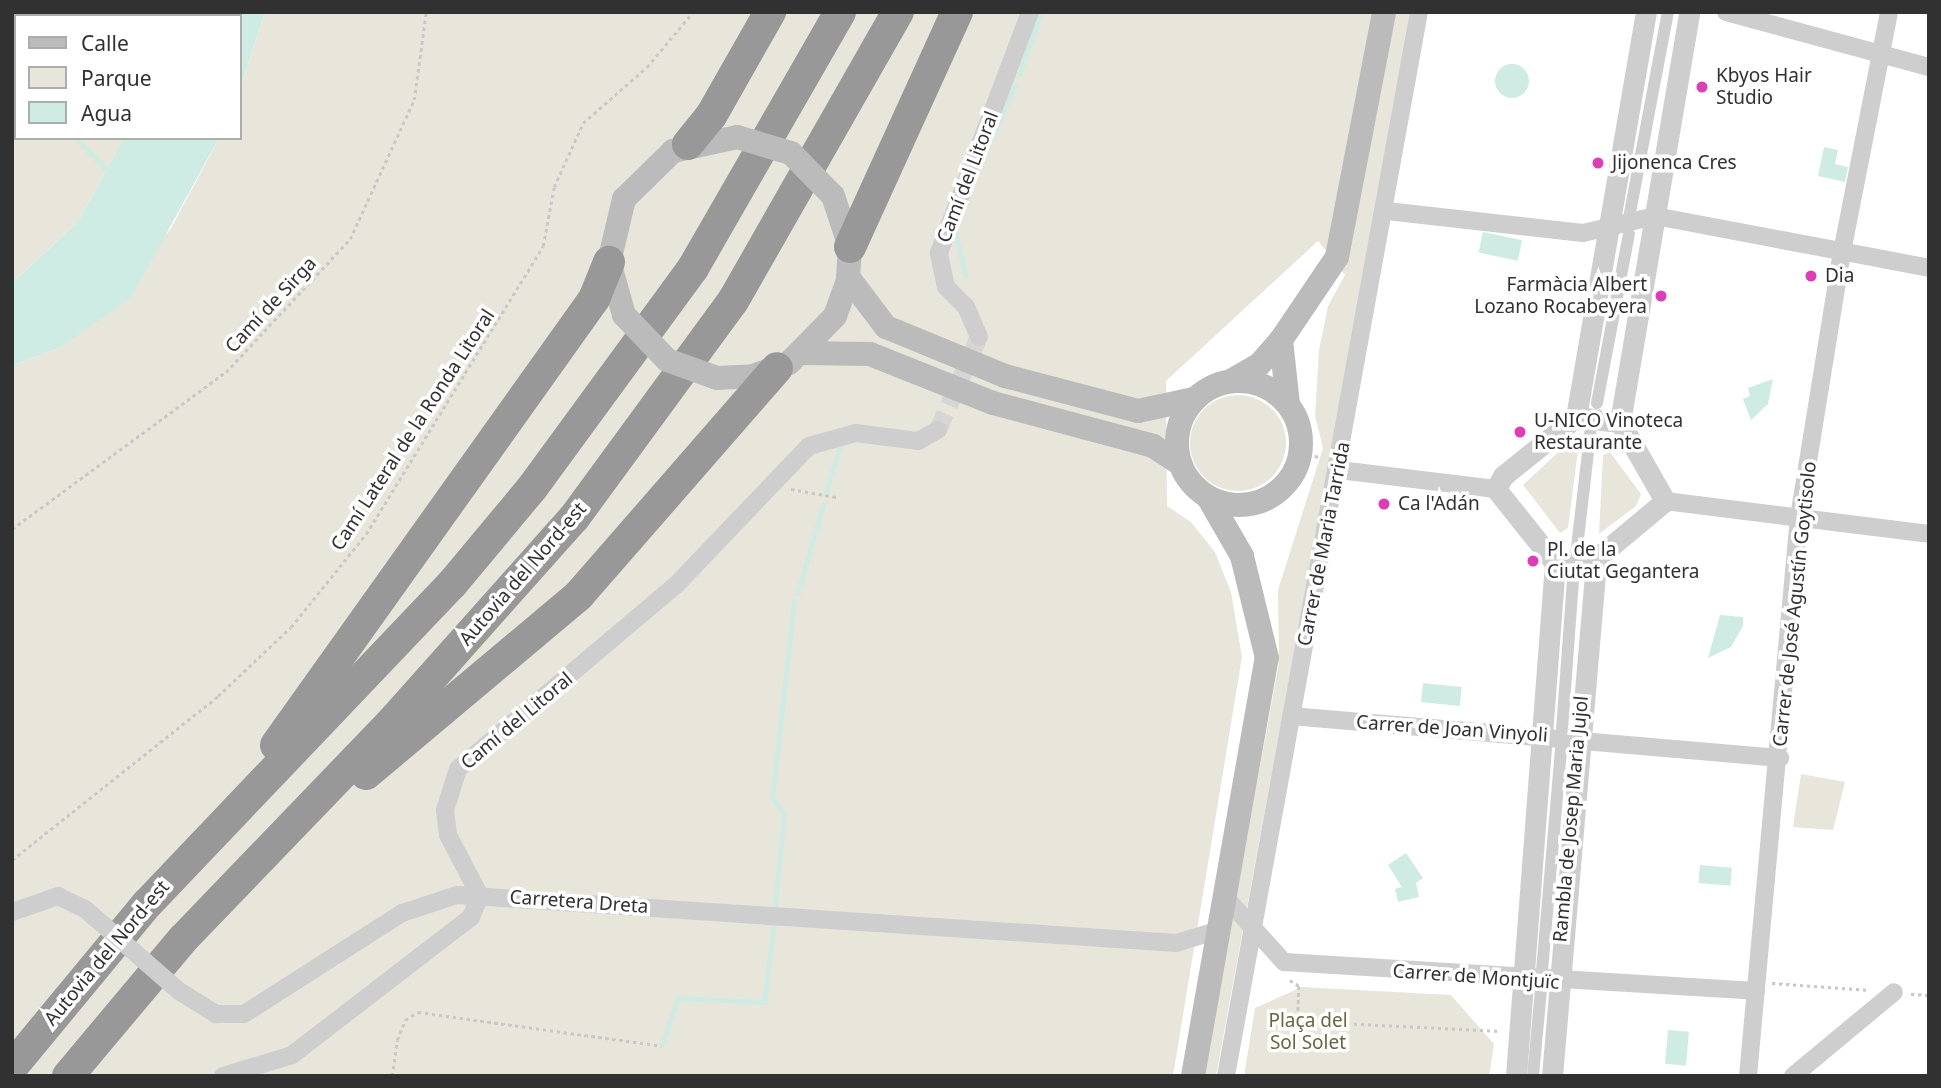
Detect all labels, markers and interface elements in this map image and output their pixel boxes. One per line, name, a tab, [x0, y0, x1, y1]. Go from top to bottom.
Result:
legend	[14, 14, 242, 140]
text: Calle	[81, 29, 129, 57]
text: Parque	[81, 64, 151, 92]
place label: Kbyos Hair Studio	[1716, 65, 1812, 109]
marker: Kbyos Hair Studio	[1694, 79, 1710, 95]
text: Agua	[81, 99, 132, 127]
street label: Camí del Litoral	[932, 108, 1004, 246]
place label: Jijonenca Cres	[1612, 152, 1737, 174]
marker: Jijonenca Cres	[1590, 155, 1606, 171]
street label: Camí de Sirga	[221, 252, 321, 358]
place label: Dia	[1825, 265, 1854, 287]
marker: Dia	[1803, 268, 1819, 284]
place label: Farmàcia Albert Lozano Rocabeyera	[1474, 274, 1647, 318]
marker: Farmàcia Albert Lozano Rocabeyera	[1653, 288, 1669, 304]
street label: Camí Lateral de la Ronda Litoral	[326, 305, 500, 555]
place label: U-NICO Vinoteca Restaurante	[1534, 410, 1683, 454]
marker: U-NICO Vinoteca Restaurante	[1512, 424, 1528, 440]
street label: Carrer de Maria Tarrida	[1293, 440, 1355, 648]
street label: Carrer de José Agustín Goytisolo	[1769, 460, 1821, 748]
place label: Ca l'Adán	[1398, 493, 1480, 515]
marker: Ca l'Adán	[1376, 496, 1392, 512]
street label: Autovia del Nord-est	[455, 498, 591, 650]
place label: Pl. de la Ciutat Gegantera	[1547, 539, 1699, 583]
marker: Pl. de la Ciutat Gegantera	[1525, 553, 1541, 569]
street label: Camí del Litoral	[457, 668, 577, 774]
street label: Rambla de Josep Maria Jujol	[1549, 695, 1593, 943]
street label: Carrer de Joan Vinyoli	[1355, 711, 1549, 747]
street label: Autovia del Nord-est	[40, 876, 174, 1030]
street label: Carretera Dreta	[509, 886, 649, 918]
street label: Carrer de Montjuïc	[1392, 960, 1560, 994]
park label: Plaça del Sol Solet	[1268, 1010, 1348, 1054]

